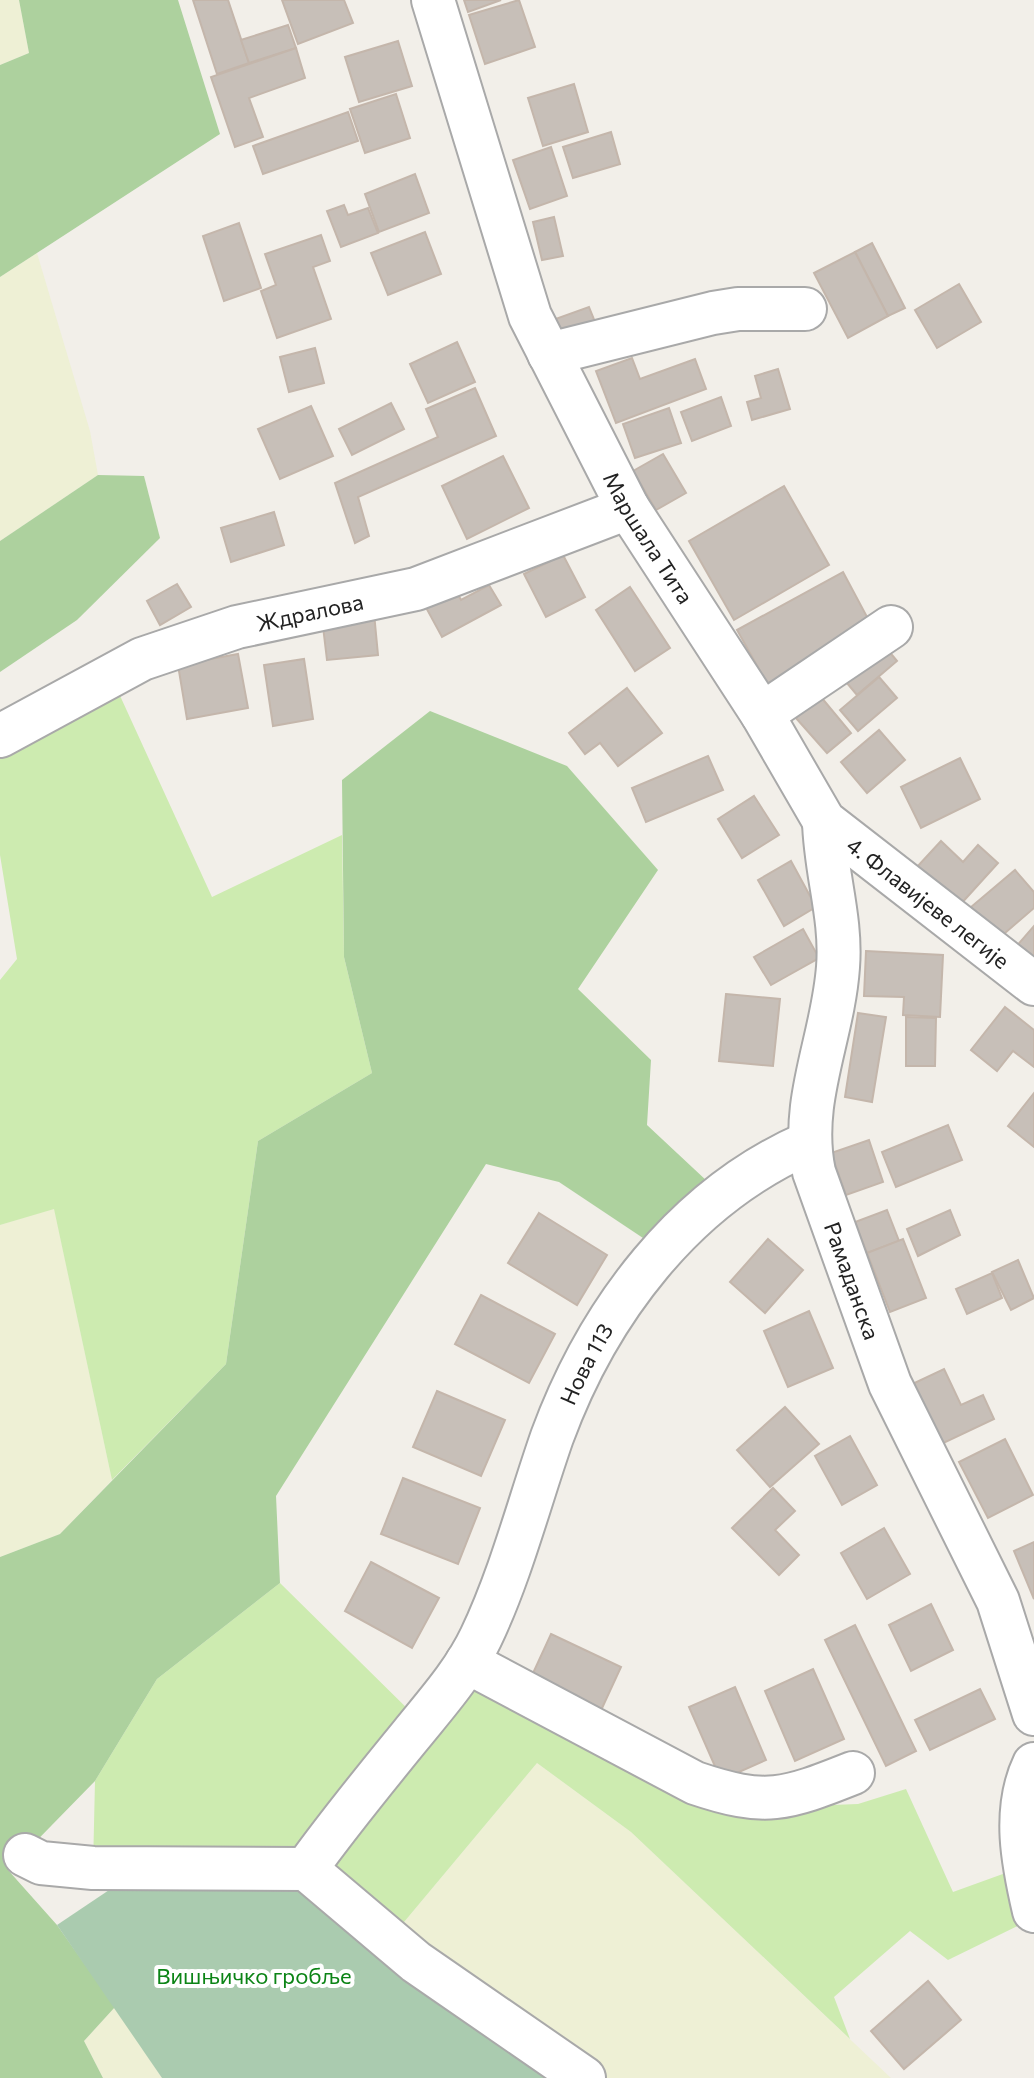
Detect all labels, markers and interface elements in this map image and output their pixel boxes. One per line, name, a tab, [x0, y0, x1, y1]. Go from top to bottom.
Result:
street label: Маршала Тита	[598, 467, 700, 608]
street label: Ждралова	[254, 587, 366, 636]
street label: 4. Флавијеве легије	[842, 831, 1015, 974]
street label: Рамаданска	[819, 1218, 886, 1343]
street label: Нова 113	[553, 1318, 618, 1409]
park label: Вишњичко гробље	[156, 1962, 352, 1989]

